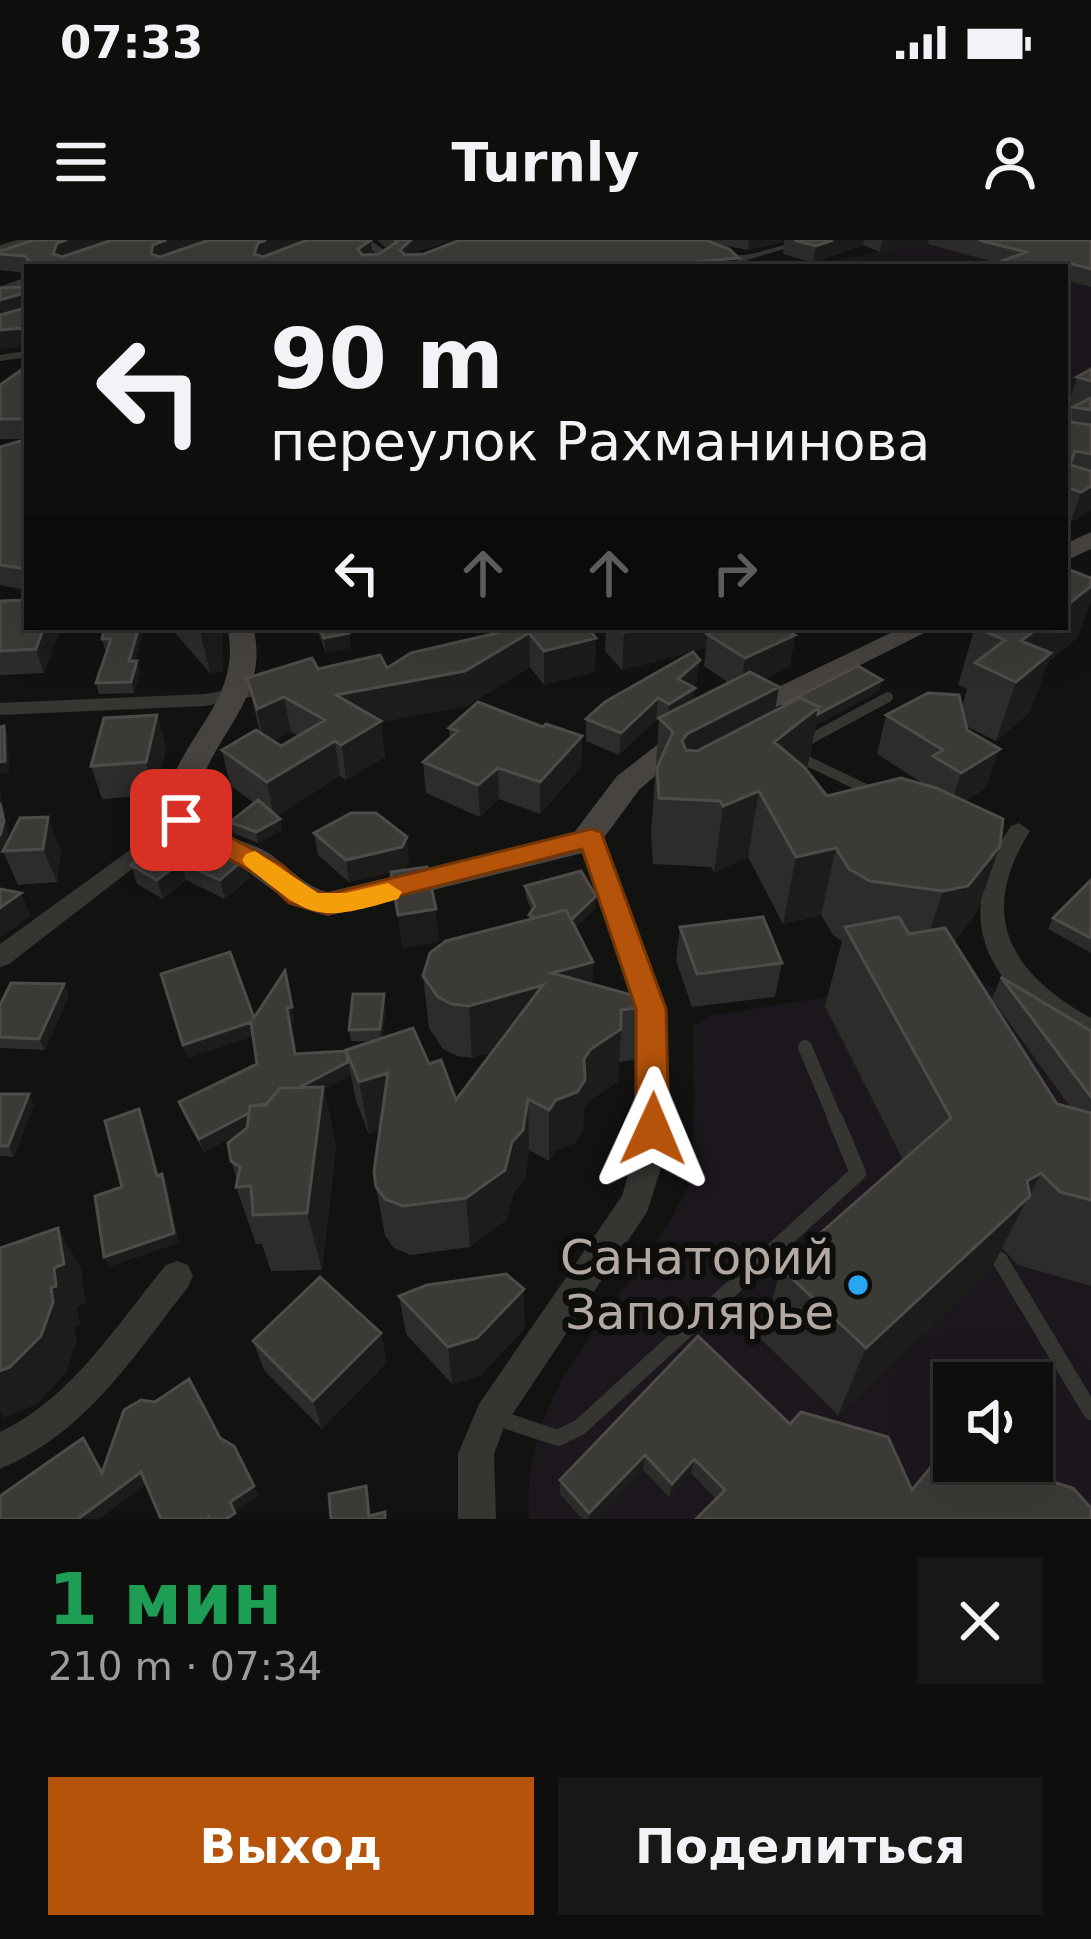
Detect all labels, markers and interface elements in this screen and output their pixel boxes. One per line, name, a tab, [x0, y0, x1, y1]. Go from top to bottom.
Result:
text: 07:33	[60, 16, 203, 69]
icon: menu	[48, 129, 114, 195]
icon: person	[977, 129, 1043, 195]
text: Turnly	[451, 131, 640, 194]
text: 90 m	[270, 310, 504, 408]
icon: left	[72, 312, 228, 468]
text: переулок Рахманинова	[270, 410, 930, 473]
icon: left	[324, 540, 390, 606]
icon: ahead	[450, 540, 516, 606]
icon: ahead	[576, 540, 642, 606]
icon: right	[702, 540, 768, 606]
pin	[130, 769, 232, 871]
icon: arrive	[148, 787, 214, 853]
position arrow	[590, 1066, 716, 1192]
place label: Санаторий Заполярье	[560, 1229, 834, 1340]
marker: Санаторий Заполярье	[845, 1272, 871, 1298]
map controls	[933, 1362, 1053, 1482]
button: sound	[933, 1362, 1053, 1482]
text: 1 мин	[48, 1557, 282, 1641]
button: close	[917, 1558, 1043, 1684]
text: 210 m · 07:34	[48, 1644, 322, 1689]
button: Выход	[48, 1777, 534, 1915]
button: Поделиться	[558, 1777, 1043, 1915]

